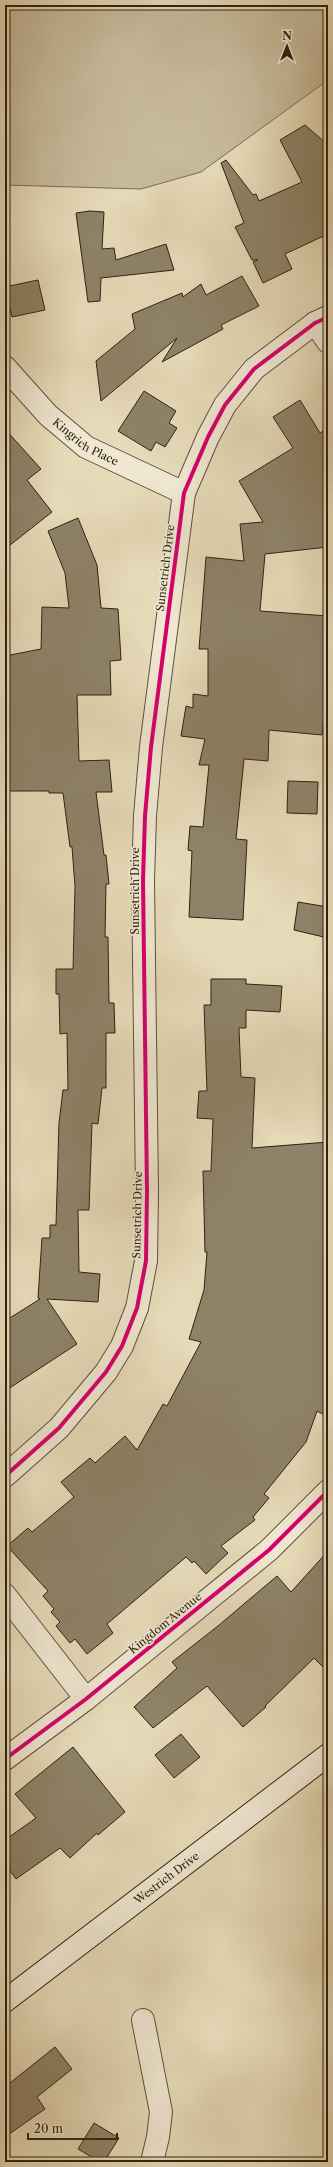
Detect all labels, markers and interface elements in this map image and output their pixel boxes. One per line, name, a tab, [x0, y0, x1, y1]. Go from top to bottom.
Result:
north arrow	[267, 26, 307, 66]
text: N	[282, 29, 292, 43]
street label: Kingrich Place	[50, 415, 121, 468]
street label: Sunsetrich Drive	[153, 524, 177, 612]
street label: Sunsetrich Drive	[128, 847, 142, 935]
street label: Sunsetrich Drive	[129, 1171, 145, 1259]
street label: Kingdom Avenue	[126, 1589, 204, 1657]
street label: Westrich Drive	[130, 1849, 202, 1908]
scale bar	[28, 2115, 117, 2141]
text: 20 m	[34, 2121, 63, 2136]

